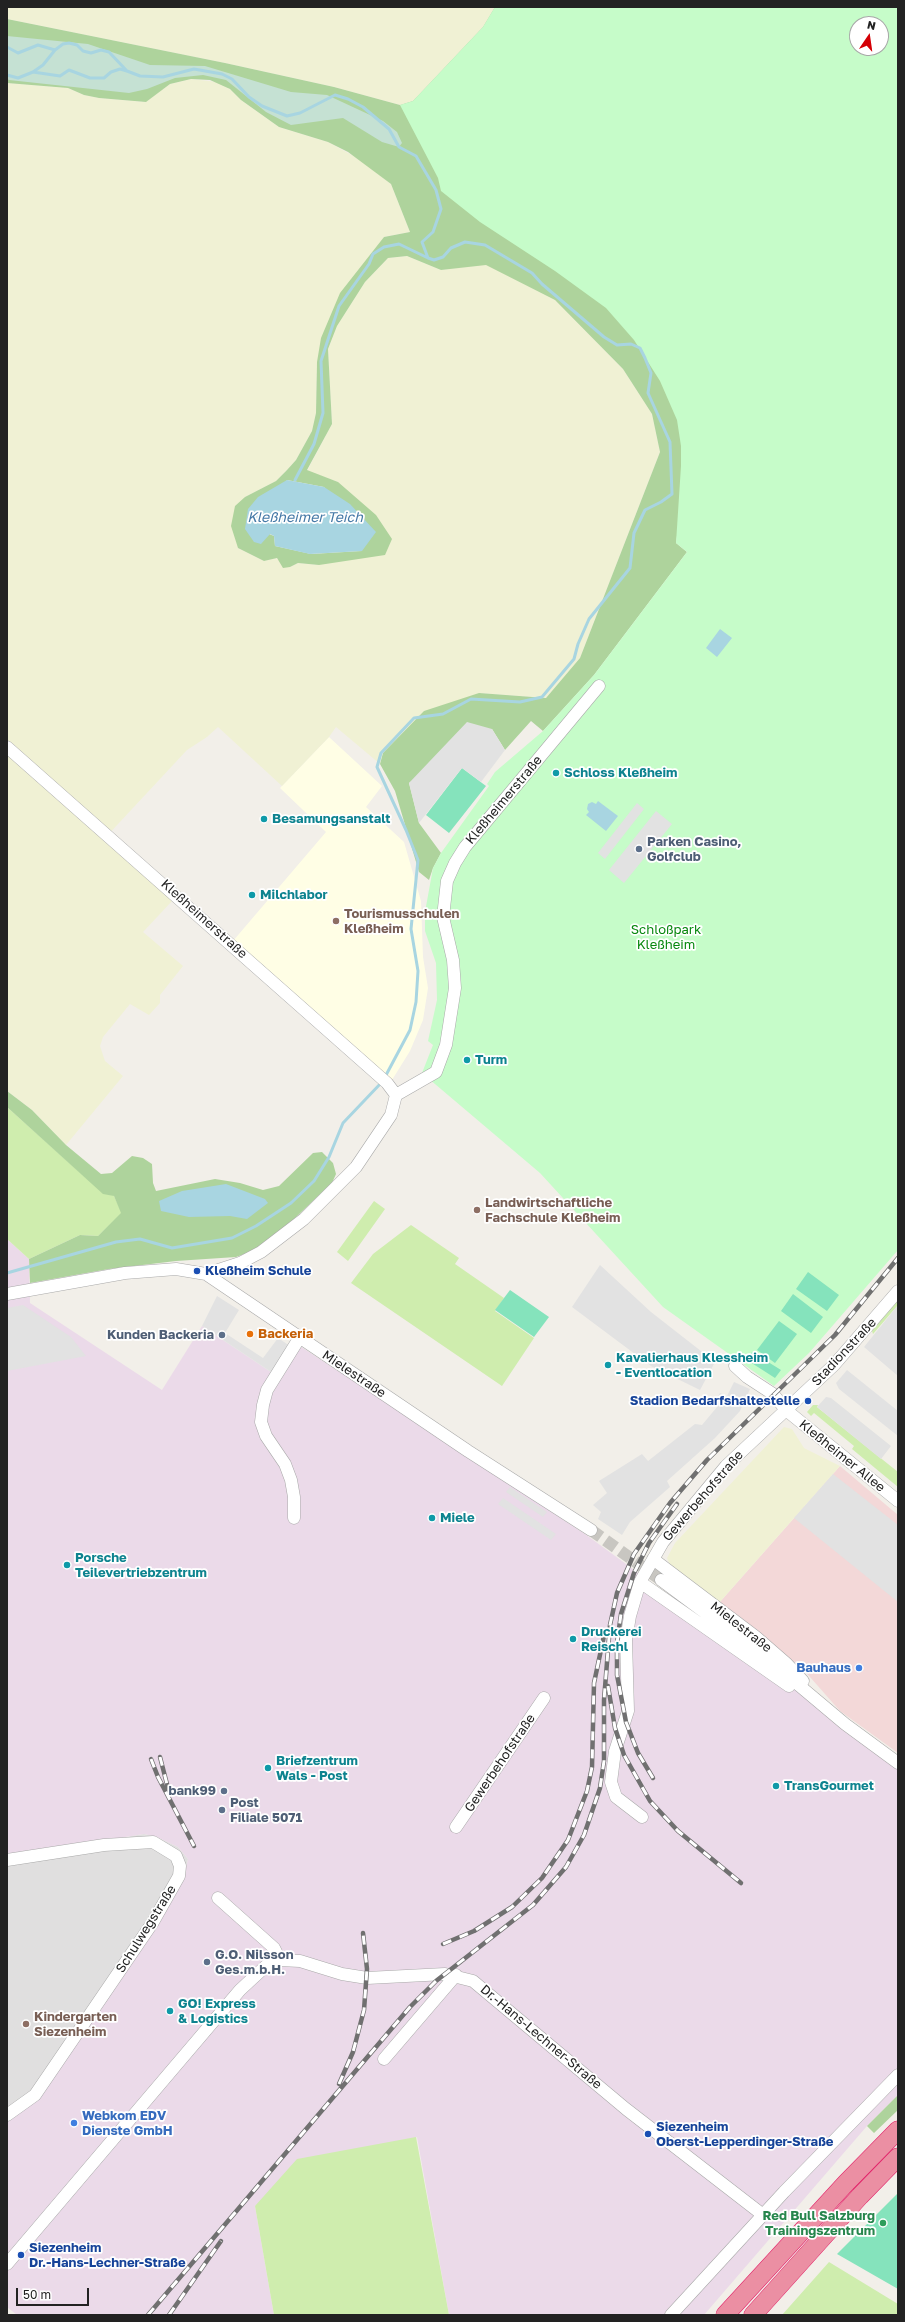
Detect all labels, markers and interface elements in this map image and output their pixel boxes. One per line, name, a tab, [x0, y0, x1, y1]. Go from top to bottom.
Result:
north arrow	[849, 16, 889, 56]
text: N	[866, 18, 877, 32]
water label: Kleßheimer Teich	[247, 510, 363, 526]
street label: Kleßheimerstraße	[462, 753, 546, 847]
place label: Schloss Kleßheim	[564, 765, 677, 781]
marker: Schloss Kleßheim	[551, 768, 561, 778]
place label: Besamungsanstalt	[272, 811, 391, 827]
marker: Besamungsanstalt	[259, 814, 269, 824]
place label: Parken Casino, Golfclub	[647, 834, 741, 865]
marker: Parken Casino, Golfclub	[634, 844, 644, 854]
street label: Kleßheimerstraße	[158, 876, 250, 962]
place label: Milchlabor	[260, 887, 328, 903]
marker: Milchlabor	[247, 890, 257, 900]
place label: Tourismusschulen Kleßheim	[344, 906, 459, 937]
marker: Tourismusschulen Kleßheim	[331, 916, 341, 926]
park label: Schloßpark Kleßheim	[631, 922, 701, 953]
place label: Turm	[475, 1052, 507, 1068]
marker: Turm	[462, 1055, 472, 1065]
place label: Landwirtschaftliche Fachschule Kleßheim	[485, 1195, 620, 1226]
marker: Landwirtschaftliche Fachschule Kleßheim	[472, 1205, 482, 1215]
place label: Kleßheim Schule	[205, 1263, 312, 1279]
marker: Kleßheim Schule	[192, 1266, 202, 1276]
street label: Stadionstraße	[809, 1315, 879, 1389]
place label: Backeria	[258, 1326, 313, 1342]
place label: Kunden Backeria	[107, 1327, 214, 1343]
marker: Backeria	[245, 1329, 255, 1339]
marker: Kunden Backeria	[217, 1330, 227, 1340]
street label: Mielestraße	[319, 1347, 389, 1401]
place label: Kavalierhaus Klessheim - Eventlocation	[616, 1350, 768, 1381]
marker: Kavalierhaus Klessheim - Eventlocation	[603, 1360, 613, 1370]
place label: Stadion Bedarfshaltestelle	[630, 1393, 800, 1409]
marker: Stadion Bedarfshaltestelle	[803, 1396, 813, 1406]
street label: Kleßheimer Allee	[796, 1417, 888, 1495]
street label: Gewerbehofstraße	[659, 1447, 747, 1545]
place label: Miele	[440, 1510, 475, 1526]
marker: Miele	[427, 1513, 437, 1523]
place label: Porsche Teilevertriebzentrum	[75, 1550, 207, 1581]
marker: Porsche Teilevertriebzentrum	[62, 1560, 72, 1570]
street label: Mielestraße	[707, 1598, 775, 1656]
place label: Druckerei Reischl	[581, 1624, 642, 1655]
marker: Druckerei Reischl	[568, 1634, 578, 1644]
place label: Bauhaus	[796, 1660, 851, 1676]
marker: Bauhaus	[854, 1663, 864, 1673]
street label: Gewerbehofstraße	[461, 1711, 539, 1815]
place label: Briefzentrum Wals - Post	[276, 1753, 358, 1784]
marker: Briefzentrum Wals - Post	[263, 1763, 273, 1773]
place label: TransGourmet	[784, 1778, 874, 1794]
marker: TransGourmet	[771, 1781, 781, 1791]
place label: bank99	[169, 1783, 216, 1799]
marker: bank99	[219, 1786, 229, 1796]
place label: Post Filiale 5071	[230, 1795, 302, 1826]
marker: Post Filiale 5071	[217, 1805, 227, 1815]
street label: Schulwegstraße	[113, 1882, 179, 1976]
place label: G.O. Nilsson Ges.m.b.H.	[215, 1947, 293, 1978]
marker: G.O. Nilsson Ges.m.b.H.	[202, 1957, 212, 1967]
street label: Dr.-Hans-Lechner-Straße	[477, 1982, 605, 2092]
place label: GO! Express & Logistics	[178, 1996, 256, 2027]
marker: GO! Express & Logistics	[165, 2006, 175, 2016]
place label: Kindergarten Siezenheim	[34, 2009, 117, 2040]
marker: Kindergarten Siezenheim	[21, 2019, 31, 2029]
place label: Webkom EDV Dienste GmbH	[82, 2108, 173, 2139]
marker: Webkom EDV Dienste GmbH	[69, 2118, 79, 2128]
place label: Siezenheim Oberst-Lepperdinger-Straße	[656, 2119, 834, 2150]
marker: Siezenheim Oberst-Lepperdinger-Straße	[643, 2129, 653, 2139]
place label: Red Bull Salzburg Trainingszentrum	[762, 2208, 875, 2239]
marker: Red Bull Salzburg Trainingszentrum	[878, 2218, 888, 2228]
place label: Siezenheim Dr.-Hans-Lechner-Straße	[29, 2240, 186, 2271]
marker: Siezenheim Dr.-Hans-Lechner-Straße	[16, 2250, 26, 2260]
scale bar	[18, 2280, 91, 2306]
text: 50 m	[23, 2287, 51, 2302]

